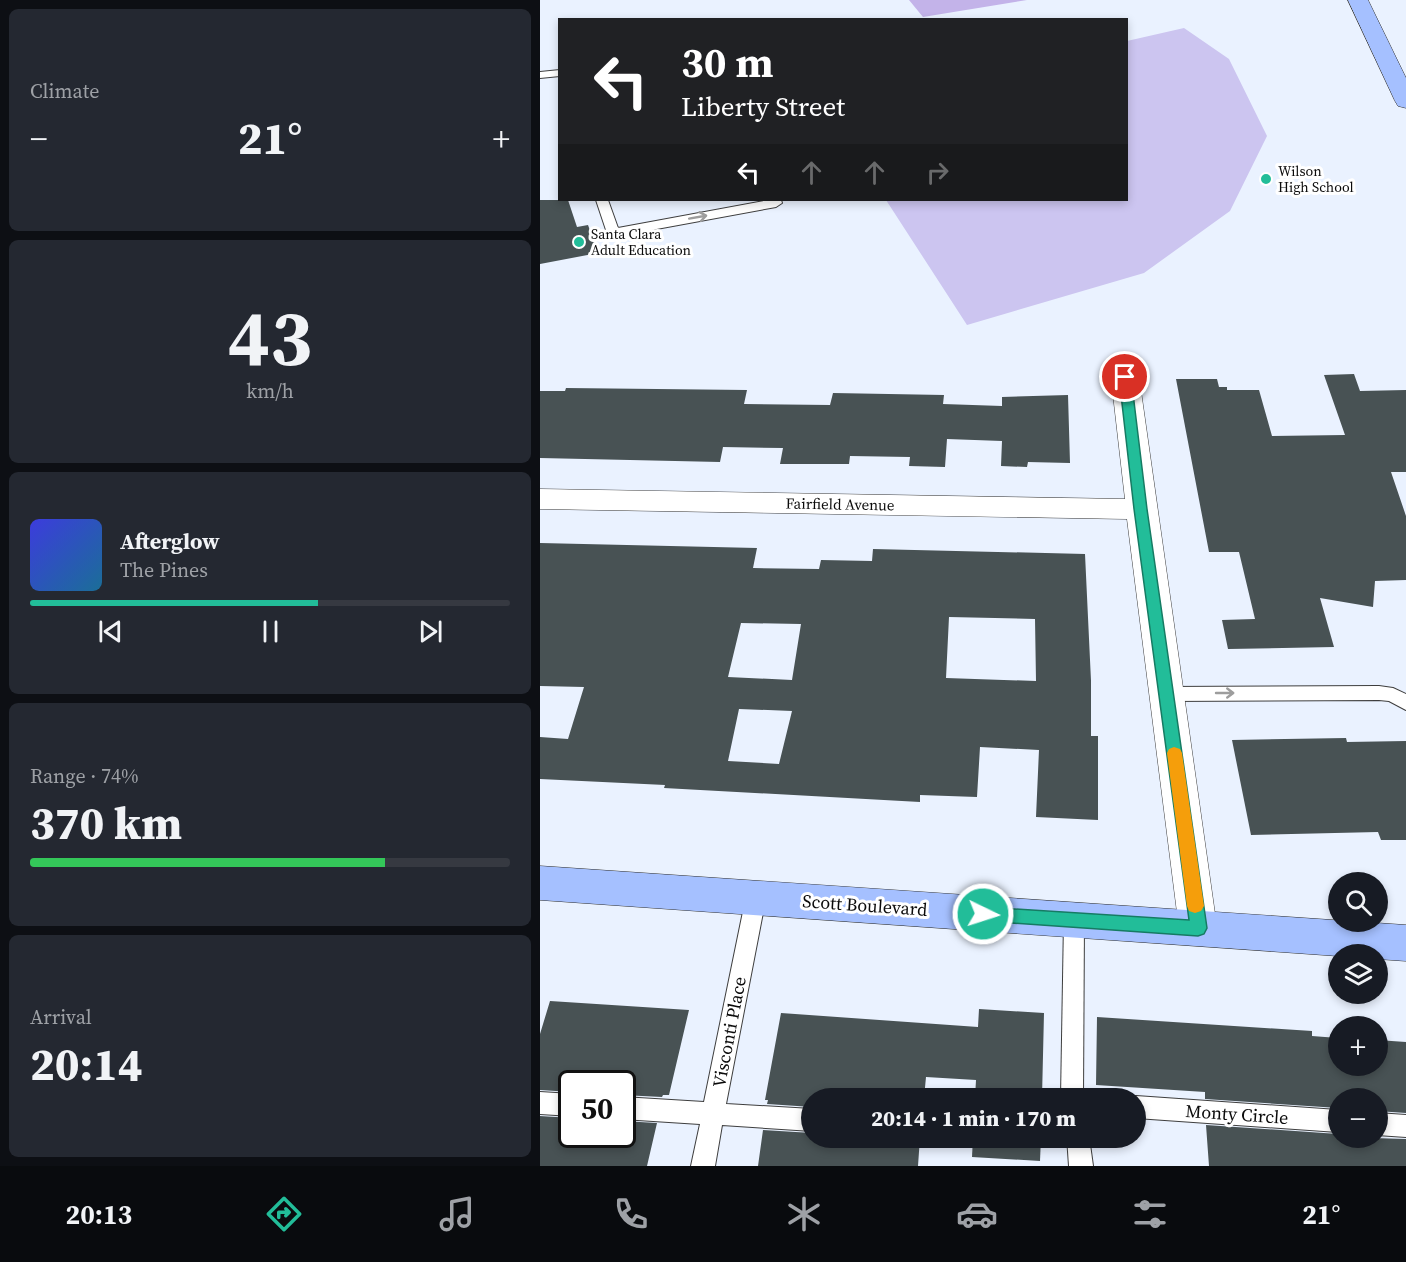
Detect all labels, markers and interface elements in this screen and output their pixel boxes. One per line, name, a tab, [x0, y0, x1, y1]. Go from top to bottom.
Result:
text: 30 m	[681, 33, 774, 91]
icon: left	[582, 42, 660, 120]
text: Climate	[30, 77, 99, 105]
text: Liberty Street	[681, 88, 845, 125]
text: 21°	[238, 107, 302, 169]
text: −	[30, 116, 48, 161]
text: +	[492, 116, 510, 161]
icon: left	[732, 156, 765, 189]
icon: ahead	[795, 156, 828, 189]
icon: ahead	[858, 156, 891, 189]
icon: right	[921, 156, 954, 189]
place label: Wilson High School	[1278, 161, 1354, 197]
marker: Wilson High School	[1259, 172, 1273, 186]
one-way arrow	[688, 211, 708, 222]
place label: Santa Clara Adult Education	[591, 224, 692, 260]
marker: Santa Clara Adult Education	[572, 235, 586, 249]
text: 43	[228, 284, 312, 391]
pin	[1099, 351, 1150, 402]
icon: arrive	[1108, 360, 1141, 393]
text: km/h	[246, 377, 294, 405]
street label: Fairfield Avenue	[785, 493, 895, 515]
text: Afterglow	[120, 526, 220, 556]
text: The Pines	[120, 556, 208, 584]
icon: previous	[94, 615, 127, 648]
icon: pause	[254, 615, 287, 648]
icon: next	[414, 615, 447, 648]
one-way arrow	[1214, 688, 1234, 699]
text: Range · 74%	[30, 762, 139, 790]
text: 370 km	[30, 792, 182, 854]
map controls	[1328, 872, 1388, 1148]
button: search	[1328, 872, 1388, 932]
position arrow	[951, 882, 1015, 946]
street label: Scott Boulevard	[802, 888, 928, 922]
button: layers	[1328, 944, 1388, 1004]
street label: Visconti Place	[706, 974, 752, 1090]
text: Arrival	[30, 1003, 92, 1031]
button: +	[1328, 1016, 1388, 1076]
text: 20:14	[30, 1033, 143, 1095]
speed limit sign: 50	[558, 1070, 636, 1148]
button: −	[1328, 1088, 1388, 1148]
street label: Monty Circle	[1185, 1098, 1289, 1130]
text: 20:14 · 1 min · 170 m	[871, 1103, 1076, 1133]
icon: directions	[263, 1193, 305, 1235]
icon: music	[436, 1193, 478, 1235]
icon: phone	[610, 1193, 652, 1235]
icon: climate	[783, 1193, 825, 1235]
icon: car	[956, 1193, 998, 1235]
icon: filters	[1129, 1193, 1171, 1235]
text: 20:13	[66, 1196, 132, 1233]
text: 21°	[1302, 1196, 1340, 1233]

